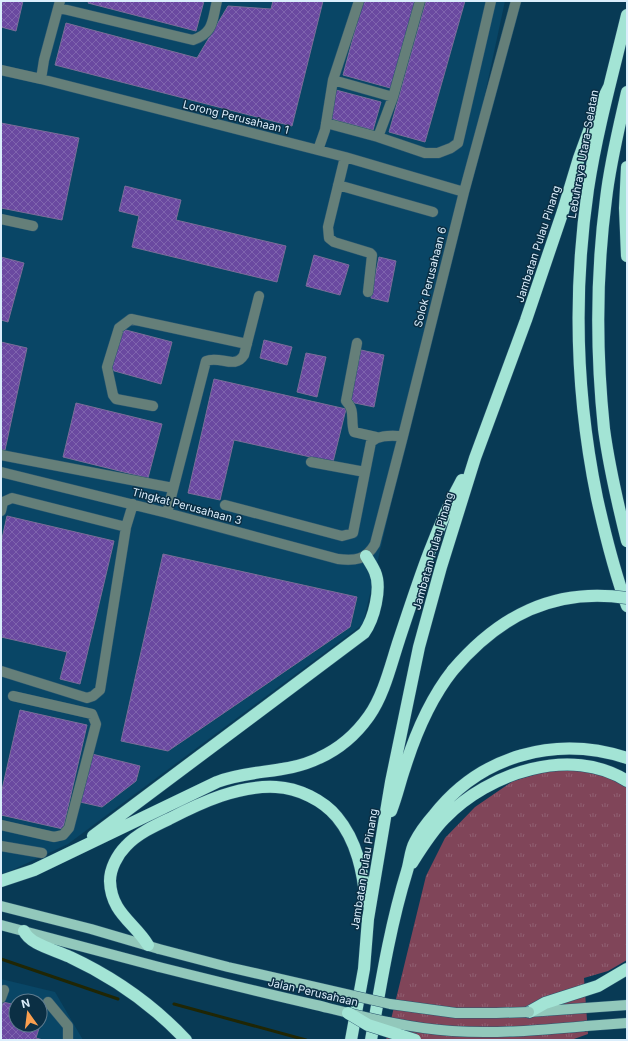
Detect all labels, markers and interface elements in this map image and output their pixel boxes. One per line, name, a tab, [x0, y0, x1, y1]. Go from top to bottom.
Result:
street label: Lebuhraya Utara–Selatan	[565, 89, 601, 219]
street label: Lorong Perusahaan 1	[182, 97, 290, 137]
street label: Jambatan Pulau Pinang	[512, 184, 564, 304]
street label: Solok Perusahaan 6	[411, 225, 449, 329]
street label: Tingkat Perusahaan 3	[131, 485, 244, 527]
street label: Jambatan Pulau Pinang	[409, 490, 457, 612]
street label: Jambatan Pulau Pinang	[348, 808, 380, 930]
street label: Jalan Perusahaan	[266, 975, 360, 1009]
north arrow	[8, 993, 48, 1033]
text: N	[20, 995, 31, 1011]

